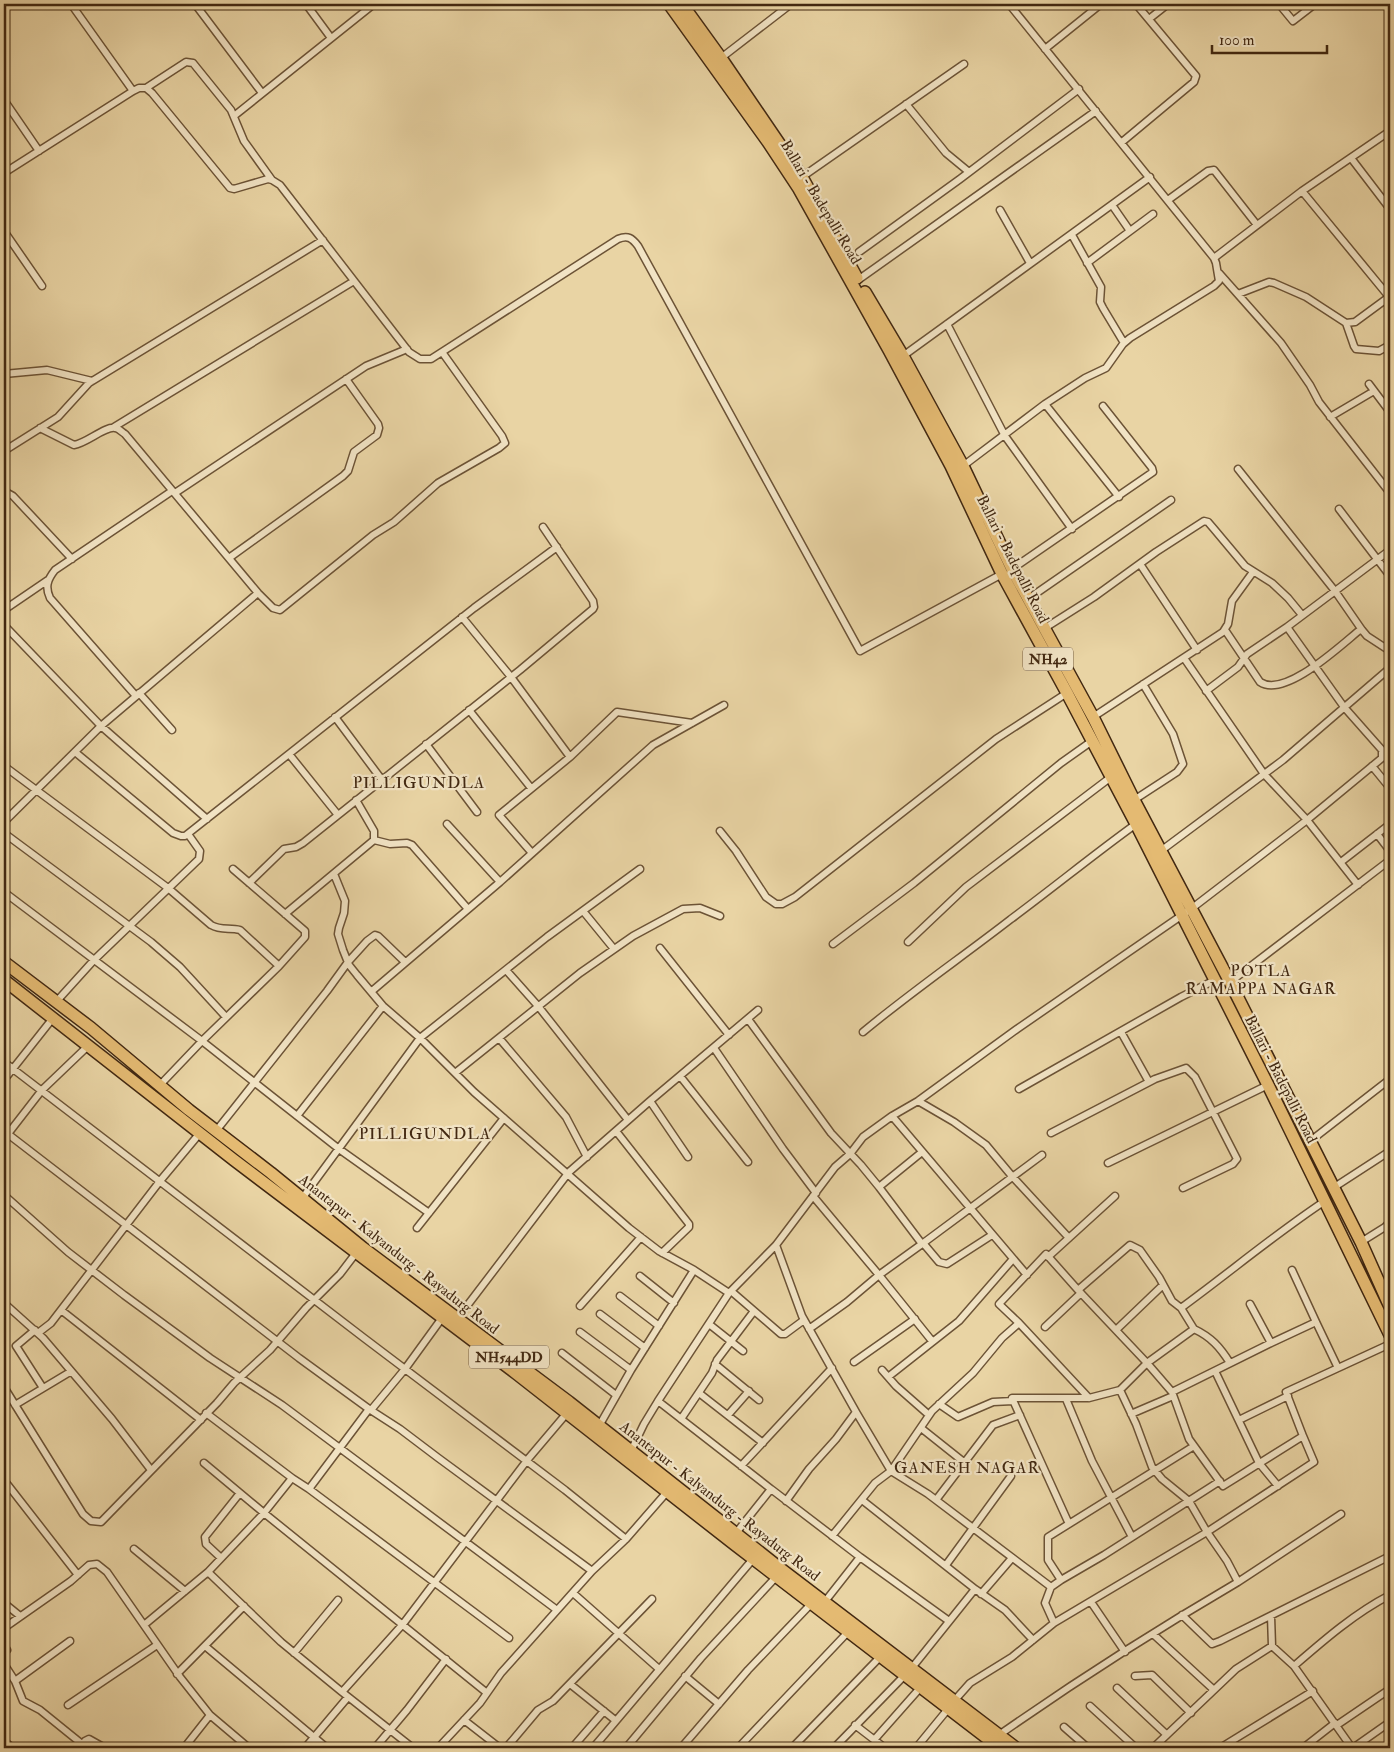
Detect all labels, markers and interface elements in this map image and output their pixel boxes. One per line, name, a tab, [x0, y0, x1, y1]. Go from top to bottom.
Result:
scale bar	[1212, 22, 1326, 54]
text: 100 m	[1219, 31, 1255, 50]
street label: Ballari - Badepalli Road	[775, 137, 866, 269]
street label: Ballari - Badepalli Road	[971, 492, 1053, 628]
road number: NH42	[1023, 648, 1073, 671]
district label: PILLIGUNDLA	[353, 773, 485, 793]
district label: POTLA RAMAPPA NAGAR	[1185, 961, 1337, 999]
street label: Ballari - Badepalli Road	[1239, 1012, 1321, 1148]
district label: PILLIGUNDLA	[359, 1124, 491, 1144]
street label: Anantapur - Kalyandurg - Rayadurg Road	[293, 1170, 503, 1340]
road number: NH544DD	[469, 1345, 549, 1368]
street label: Anantapur - Kalyandurg - Rayadurg Road	[614, 1417, 824, 1587]
district label: GANESH NAGAR	[894, 1458, 1040, 1478]

